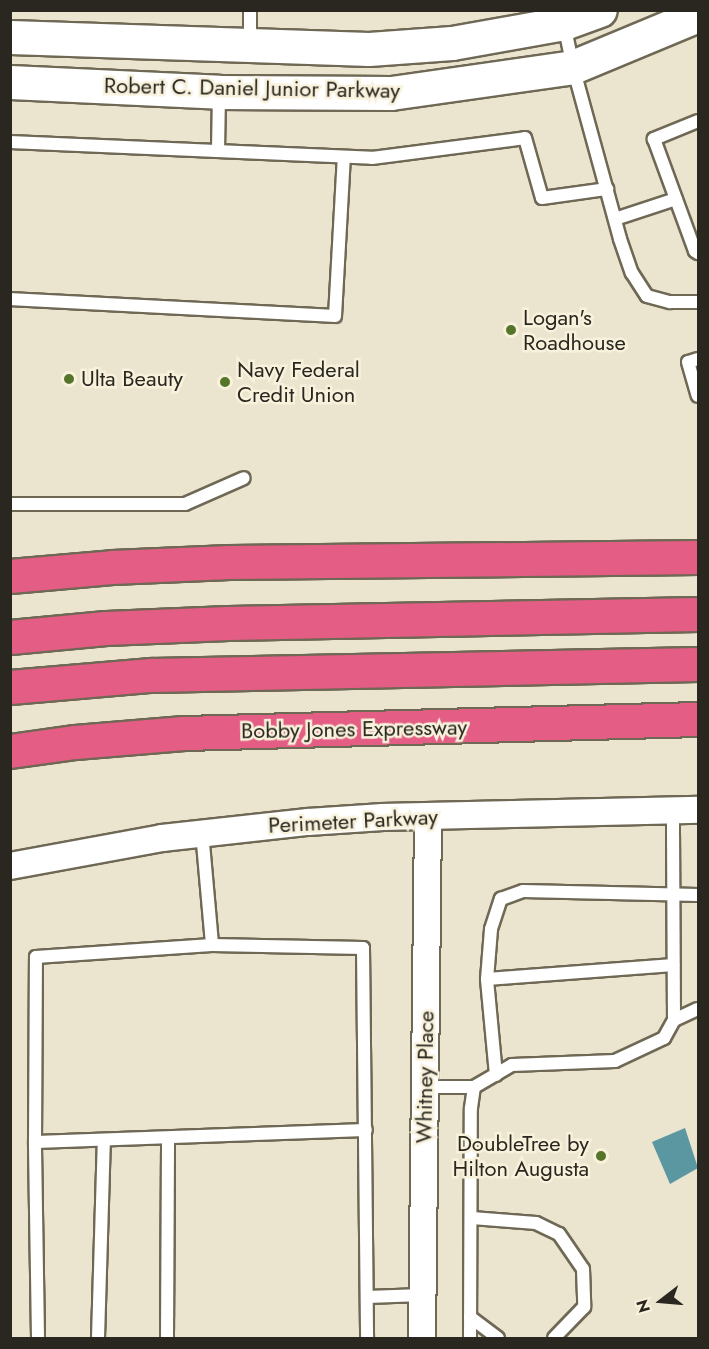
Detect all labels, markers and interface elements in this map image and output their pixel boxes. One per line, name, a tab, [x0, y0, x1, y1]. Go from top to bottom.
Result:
street label: Robert C. Daniel Junior Parkway	[104, 72, 400, 104]
place label: Logan's Roadhouse	[523, 304, 626, 356]
marker: Logan's Roadhouse	[504, 323, 518, 337]
place label: Navy Federal Credit Union	[237, 356, 360, 408]
place label: Ulta Beauty	[81, 366, 183, 392]
marker: Ulta Beauty	[62, 372, 76, 386]
marker: Navy Federal Credit Union	[218, 375, 232, 389]
street label: Bobby Jones Expressway	[241, 714, 467, 744]
street label: Perimeter Parkway	[267, 803, 439, 839]
street label: Whitney Place	[411, 1010, 439, 1144]
place label: DoubleTree by Hilton Augusta	[453, 1130, 589, 1182]
marker: DoubleTree by Hilton Augusta	[594, 1149, 608, 1163]
north arrow	[631, 1271, 691, 1331]
text: N	[630, 1297, 656, 1315]

